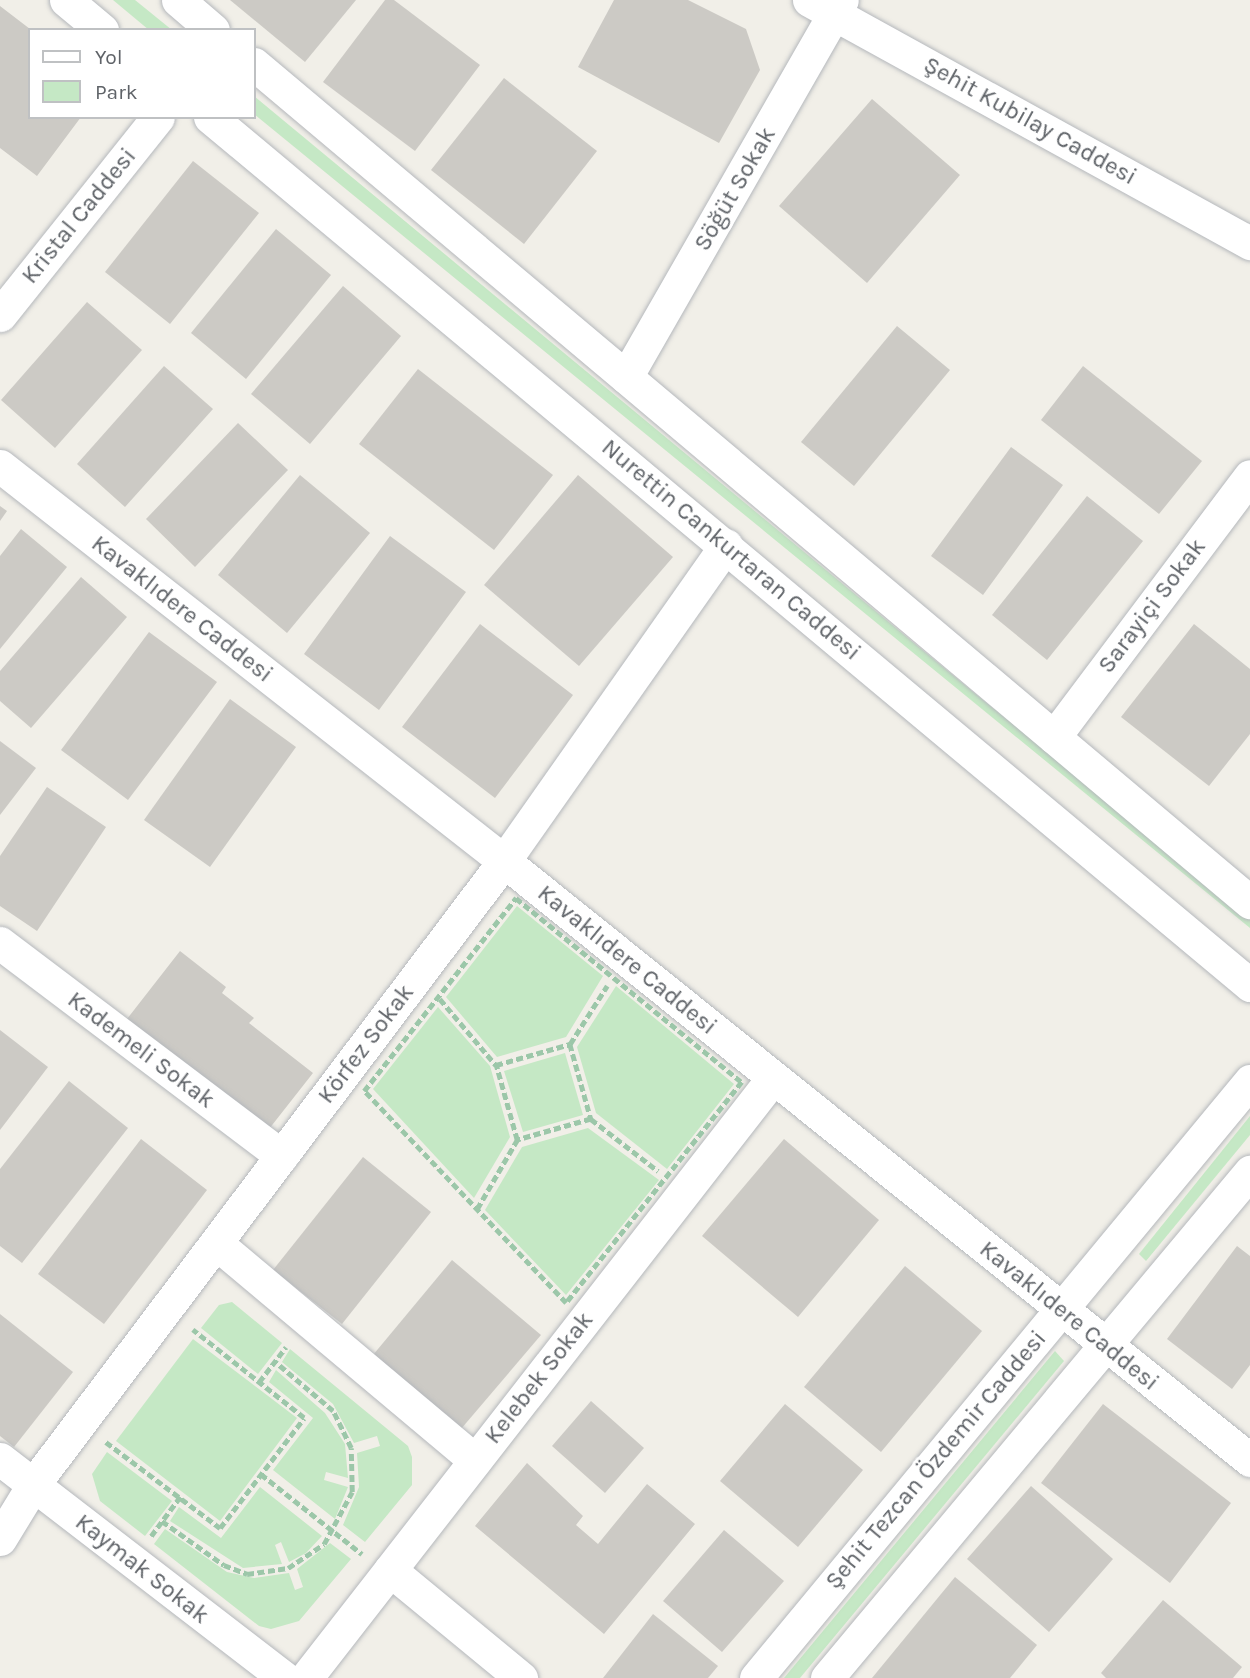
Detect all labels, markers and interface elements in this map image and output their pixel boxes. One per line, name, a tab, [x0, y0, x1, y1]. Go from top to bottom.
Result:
legend	[28, 28, 256, 119]
text: Yol	[95, 45, 123, 69]
street label: Şehit Kubilay Caddesi	[919, 50, 1141, 192]
text: Park	[95, 80, 138, 104]
street label: Söğüt Sokak	[688, 122, 782, 256]
street label: Kristal Caddesi	[16, 142, 142, 290]
street label: Nurettin Cankurtaran Caddesi	[596, 433, 866, 667]
street label: Kavaklıdere Caddesi	[86, 529, 278, 689]
street label: Sarayiçi Sokak	[1092, 533, 1212, 679]
street label: Kavaklıdere Caddesi	[532, 879, 722, 1041]
street label: Körfez Sokak	[312, 979, 420, 1109]
street label: Kademeli Sokak	[62, 985, 220, 1115]
street label: Kavaklıdere Caddesi	[974, 1235, 1164, 1397]
street label: Kelebek Sokak	[479, 1306, 599, 1450]
street label: Şehit Tezcan Özdemir Caddesi	[819, 1325, 1053, 1595]
street label: Kaymak Sokak	[69, 1508, 215, 1630]

